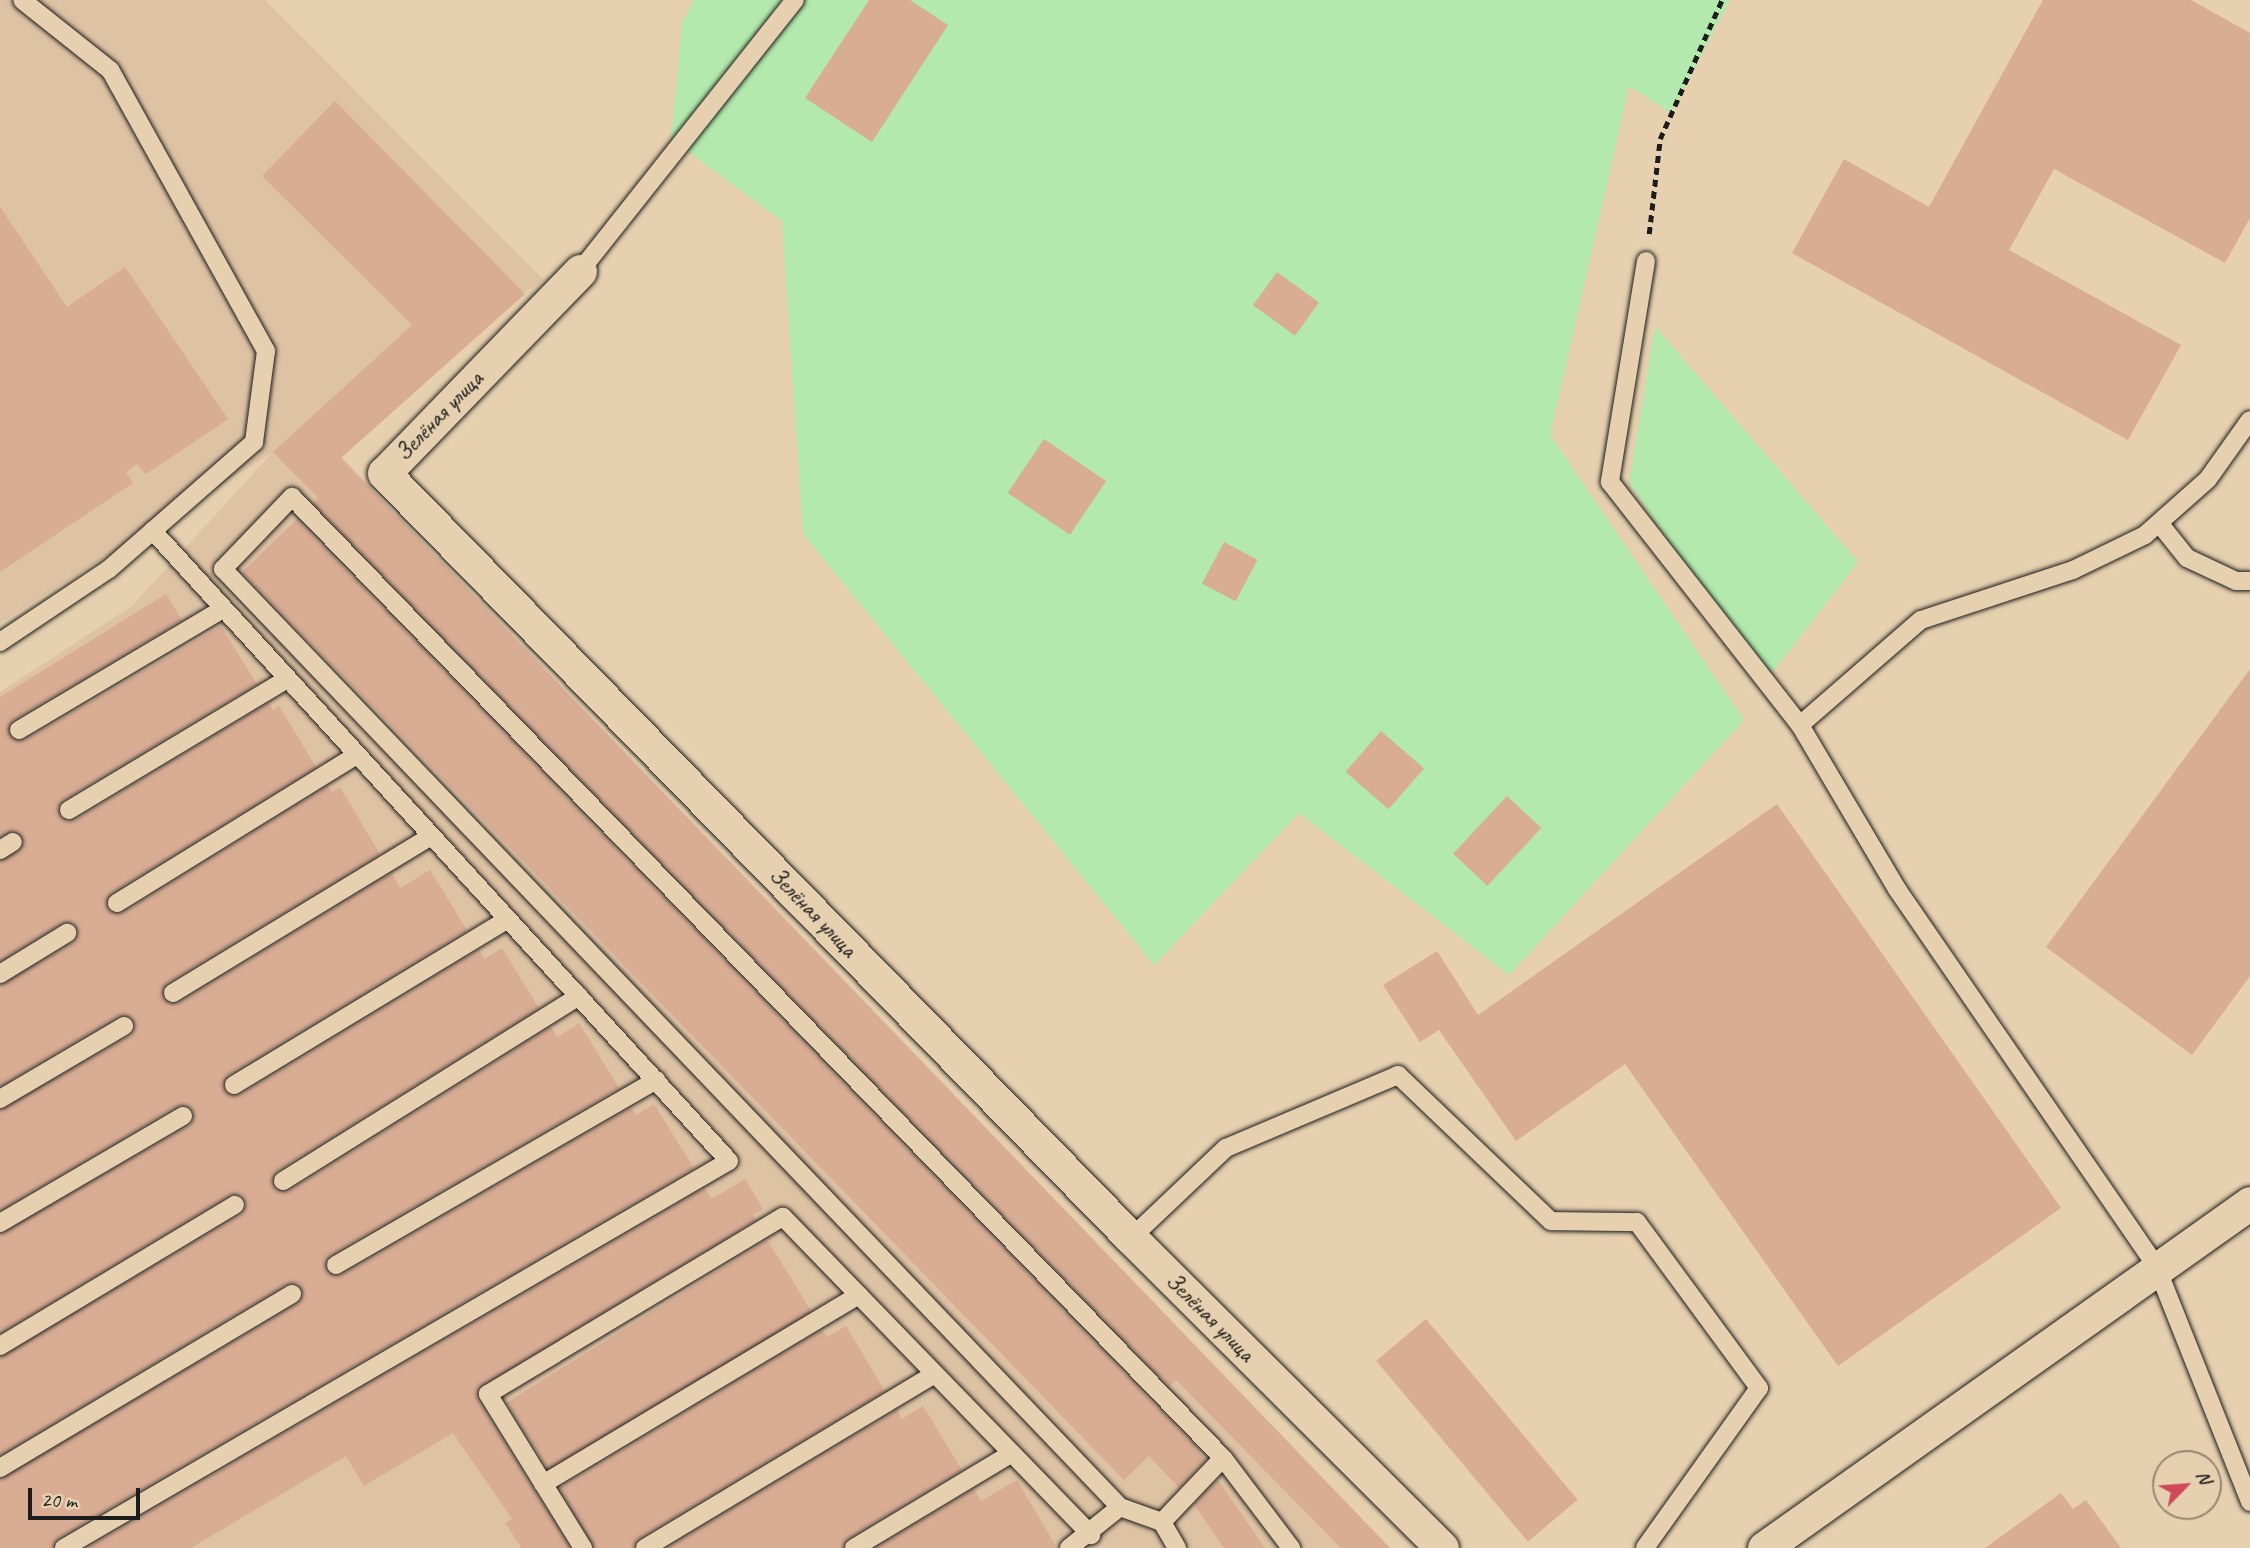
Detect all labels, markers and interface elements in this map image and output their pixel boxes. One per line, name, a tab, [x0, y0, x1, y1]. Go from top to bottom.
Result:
street label: Зелёная улица	[388, 364, 490, 468]
street label: Зелёная улица	[762, 860, 864, 964]
street label: Зелёная улица	[1159, 1266, 1261, 1368]
north arrow	[2152, 1450, 2222, 1520]
text: N	[2191, 1467, 2218, 1487]
scale bar	[32, 1474, 144, 1518]
text: 20 m	[41, 1487, 77, 1513]

